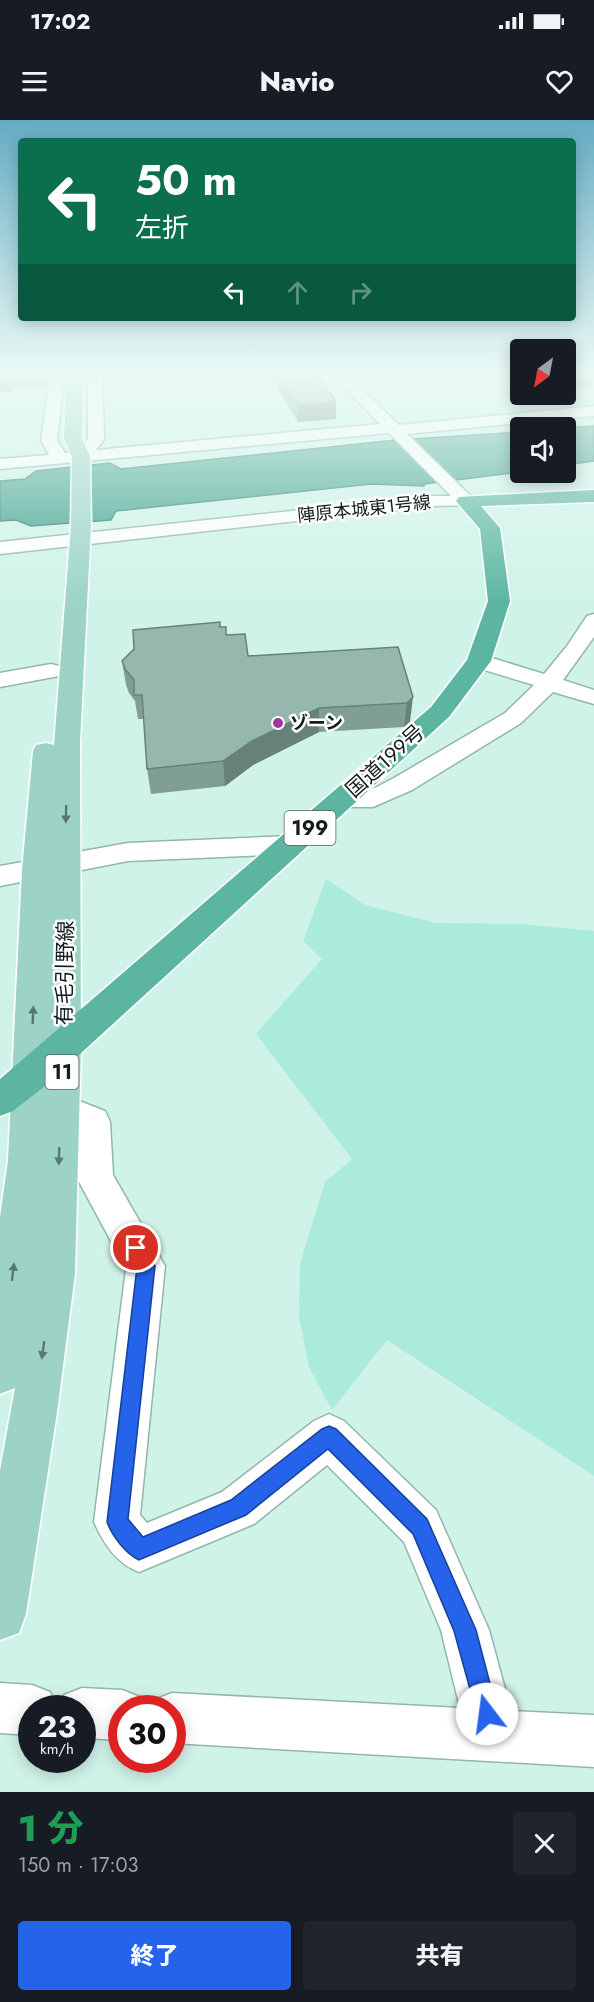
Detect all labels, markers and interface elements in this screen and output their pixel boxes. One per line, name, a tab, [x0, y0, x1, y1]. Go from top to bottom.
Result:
text: 17:02	[30, 5, 91, 37]
text: Navio	[259, 62, 335, 101]
icon: menu	[18, 65, 51, 98]
icon: heart	[543, 65, 576, 98]
text: 50 m	[135, 150, 237, 211]
icon: left	[36, 162, 114, 240]
text: 左折	[135, 208, 189, 247]
icon: left	[218, 276, 251, 309]
icon: ahead	[281, 276, 314, 309]
icon: right	[344, 276, 377, 309]
north arrow	[510, 339, 576, 405]
map controls	[510, 339, 576, 483]
button: sound	[510, 417, 576, 483]
street label: 陣原本城東1号線	[296, 489, 432, 529]
place label: ゾーン	[290, 710, 343, 736]
marker: ゾーン	[271, 716, 285, 730]
street label: 国道199号	[339, 718, 431, 804]
one-way arrow	[62, 805, 71, 824]
road number: 199	[284, 811, 336, 845]
street label: 有毛引野線	[49, 920, 81, 1026]
one-way arrow	[29, 1005, 38, 1024]
road number: 11	[46, 1055, 78, 1089]
one-way arrow	[54, 1147, 64, 1166]
pin	[110, 1222, 161, 1273]
icon: arrive	[119, 1231, 152, 1264]
one-way arrow	[8, 1262, 18, 1281]
one-way arrow	[38, 1341, 47, 1360]
position arrow	[455, 1682, 519, 1746]
speed limit sign: 30	[108, 1695, 186, 1773]
text: 23	[38, 1705, 76, 1748]
text: km/h	[40, 1738, 74, 1760]
text: 1 分	[18, 1802, 84, 1854]
button: close	[513, 1812, 576, 1875]
text: 150 m · 17:03	[18, 1851, 138, 1880]
button: 終了	[18, 1921, 291, 1990]
button: 共有	[303, 1921, 576, 1990]

